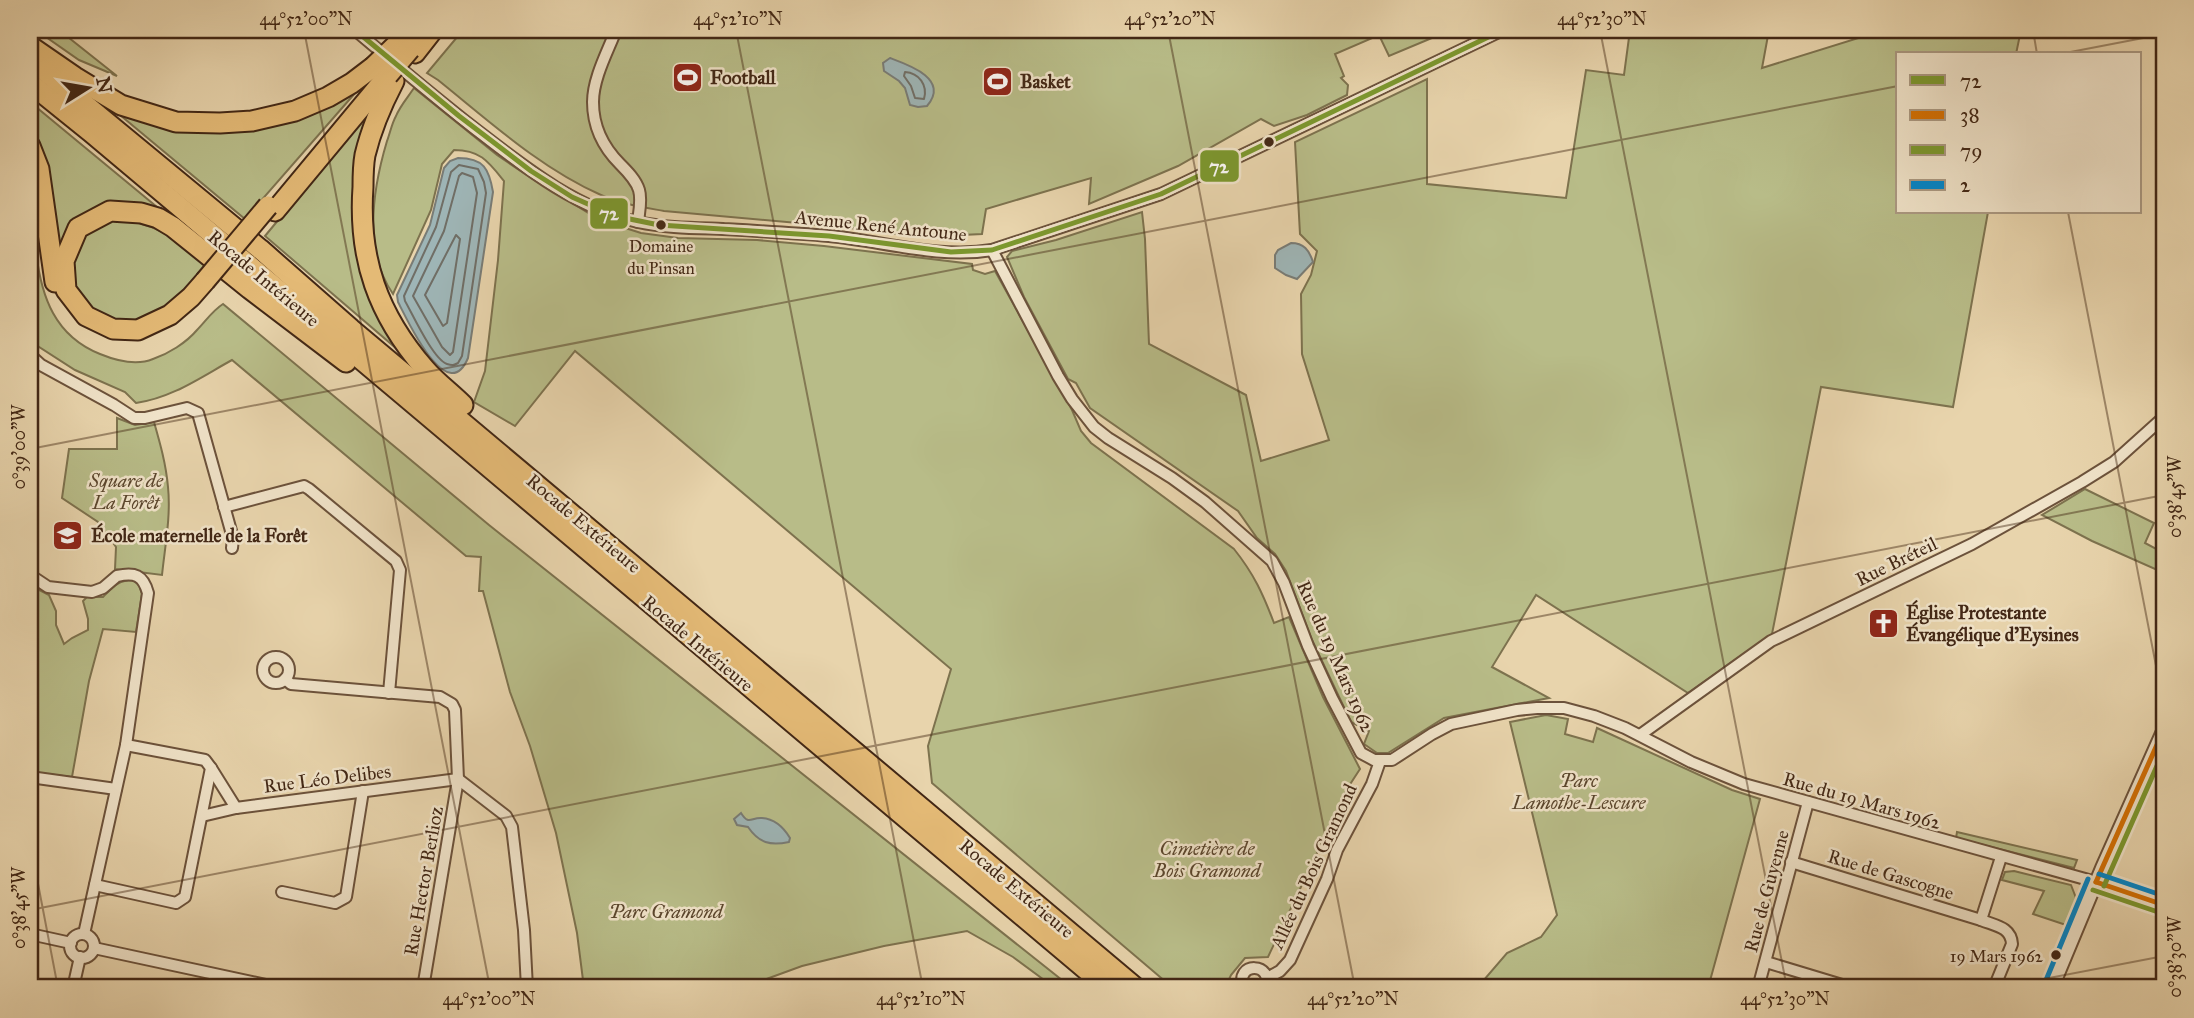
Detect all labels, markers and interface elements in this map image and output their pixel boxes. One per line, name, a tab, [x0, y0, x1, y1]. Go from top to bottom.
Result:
text: 44°52'00"N	[260, 8, 352, 30]
text: 44°52'10"N	[693, 8, 783, 30]
text: 44°52'20"N	[1124, 8, 1216, 30]
text: 44°52'30"N	[1557, 8, 1647, 30]
north arrow	[52, 52, 122, 122]
legend	[1896, 52, 2142, 214]
sports icon: Football	[670, 60, 704, 94]
sports icon: Basket	[980, 64, 1014, 98]
place label: Football	[710, 66, 777, 89]
text: 72	[1960, 68, 1982, 94]
place label: Basket	[1020, 70, 1071, 93]
text: N	[91, 75, 117, 95]
text: 38	[1960, 102, 1980, 128]
unlabelled marker	[1262, 135, 1276, 149]
text: 79	[1960, 138, 1983, 164]
line badge: 72	[1199, 149, 1240, 183]
text: 72	[1209, 155, 1229, 178]
text: 2	[1960, 172, 1971, 198]
line badge: 72	[589, 197, 629, 230]
text: 72	[599, 202, 619, 225]
street label: Avenue René Antoune	[793, 205, 968, 246]
marker: Domaine du Pinsan	[654, 218, 668, 232]
street label: Rocade Intérieure	[203, 225, 324, 332]
place label: Domaine du Pinsan	[627, 236, 695, 279]
text: 0°39'00"W	[8, 404, 30, 489]
text: 0°38'45"W	[2164, 455, 2186, 538]
park label: Square de La Forêt	[88, 469, 164, 514]
street label: Rocade Extérieure	[522, 469, 646, 578]
school or university icon: École maternelle de la Forêt	[51, 518, 85, 552]
place label: École maternelle de la Forêt	[91, 522, 308, 547]
street label: Rue Bréteil	[1852, 532, 1941, 591]
street label: Rue du 19 Mars 1962	[1292, 577, 1379, 736]
street label: Rocade Intérieure	[637, 590, 758, 697]
place label: Église Protestante Évangélique d'Eysines	[1906, 599, 2079, 647]
church icon: Église Protestante Évangélique d'Eysines	[1866, 606, 1900, 640]
street label: Rue Léo Delibes	[262, 759, 392, 798]
street label: Rue du 19 Mars 1962	[1780, 767, 1944, 834]
park label: Parc Lamothe-Lescure	[1511, 769, 1647, 814]
street label: Allée du Bois Gramond	[1265, 780, 1362, 953]
street label: Rue Hector Berlioz	[399, 804, 448, 958]
street label: Rue de Guyenne	[1739, 827, 1794, 955]
street label: Rocade Extérieure	[955, 834, 1079, 943]
park label: Cimetière de Bois Gramond	[1152, 837, 1262, 882]
street label: Rue de Gascogne	[1825, 844, 1957, 906]
text: 0°38'45"W	[8, 866, 30, 949]
park label: Parc Gramond	[609, 900, 724, 923]
text: 0°38'30"W	[2164, 915, 2186, 998]
place label: 19 Mars 1962	[1950, 946, 2044, 967]
marker: 19 Mars 1962	[2049, 948, 2063, 962]
text: 44°52'00"N	[443, 988, 535, 1010]
text: 44°52'10"N	[876, 988, 966, 1010]
text: 44°52'20"N	[1307, 988, 1399, 1010]
text: 44°52'30"N	[1740, 988, 1830, 1010]

